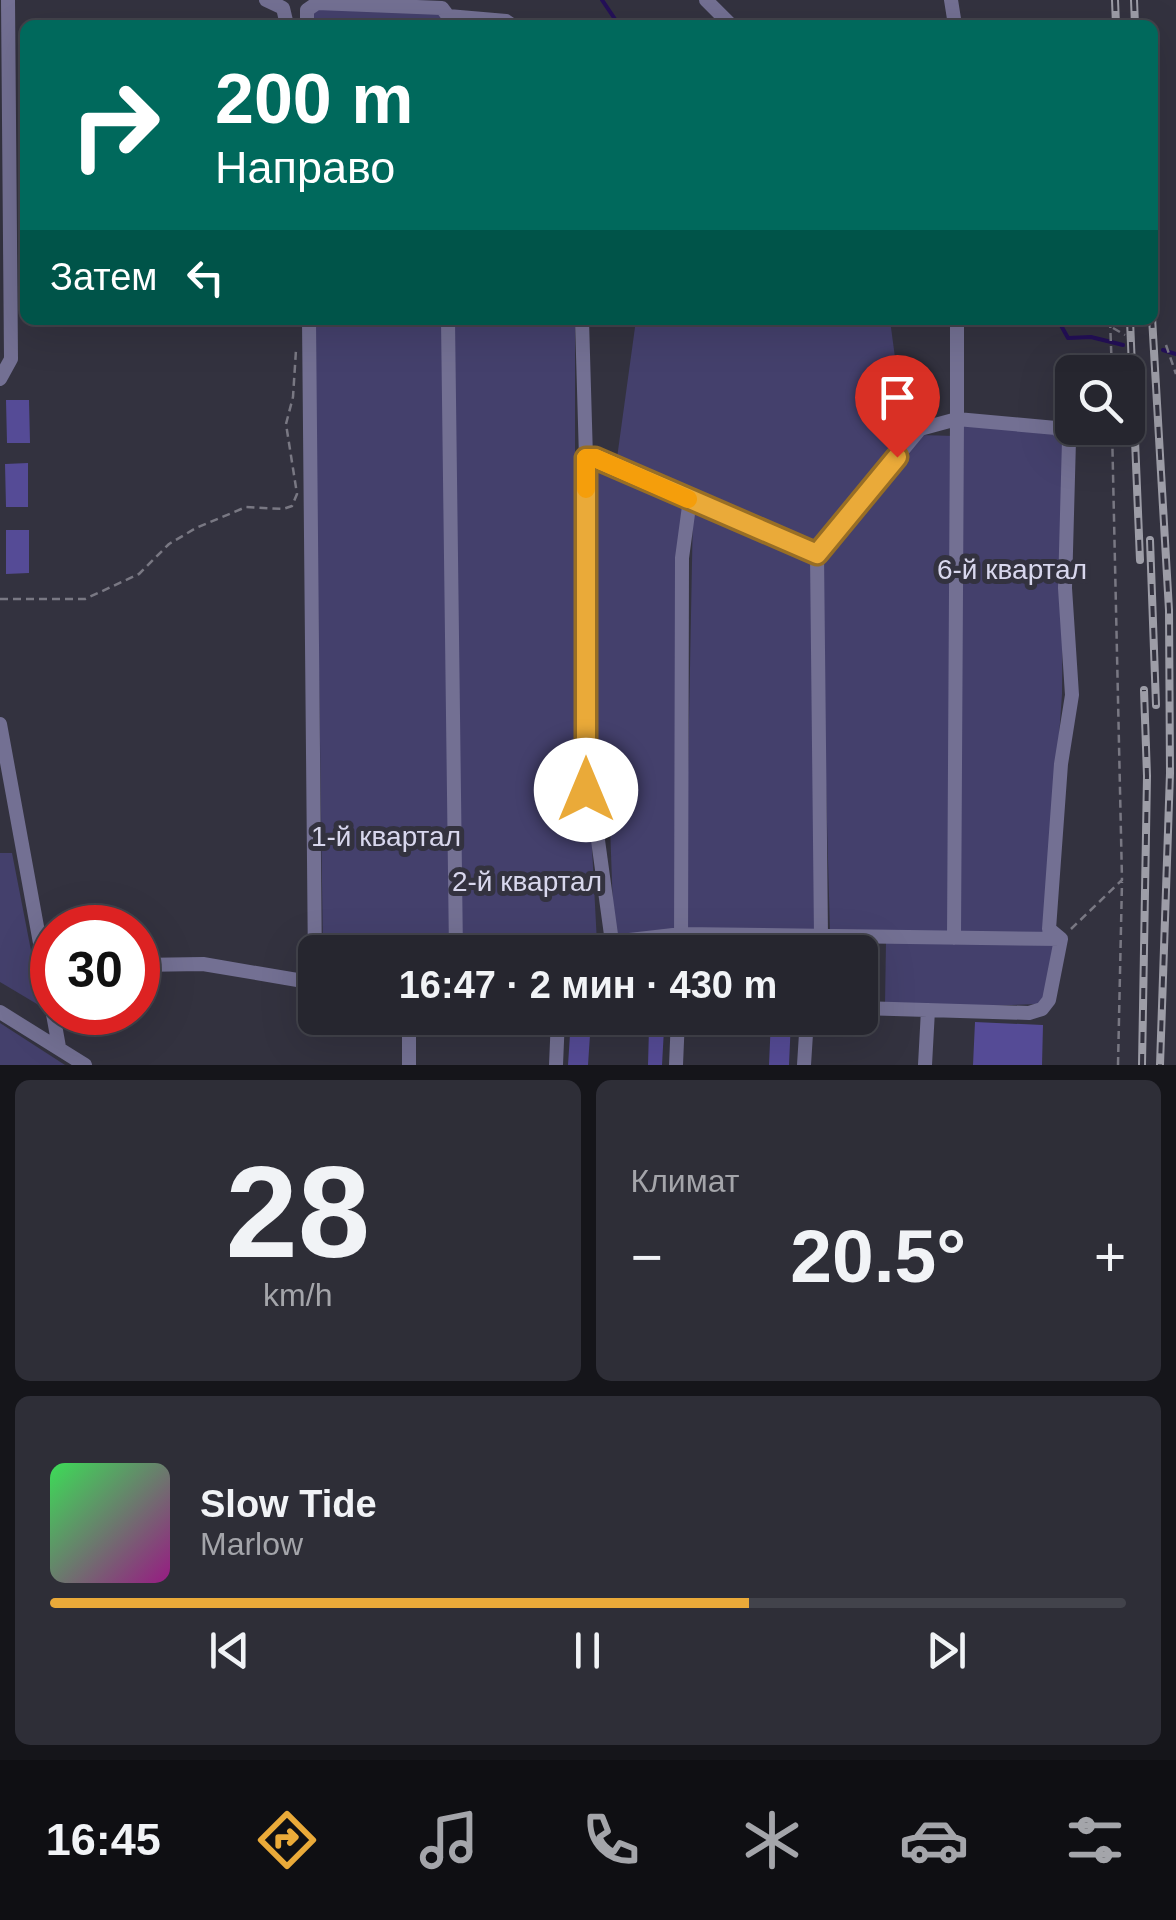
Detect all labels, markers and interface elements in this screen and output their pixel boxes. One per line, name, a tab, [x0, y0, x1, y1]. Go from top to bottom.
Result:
icon: right	[50, 60, 180, 190]
text: 200 m	[215, 60, 413, 138]
text: Направо	[215, 142, 395, 193]
icon: left	[178, 250, 233, 305]
text: Затем	[50, 256, 158, 298]
pin	[855, 355, 940, 458]
map controls	[1055, 355, 1145, 445]
button: search	[1055, 355, 1145, 445]
icon: arrive	[870, 370, 925, 425]
park label: 6-й квартал	[937, 554, 1087, 585]
position arrow	[534, 738, 638, 842]
park label: 1-й квартал	[311, 821, 461, 852]
park label: 2-й квартал	[452, 866, 602, 897]
speed limit sign: 30	[30, 905, 160, 1035]
text: 16:47 · 2 мин · 430 m	[399, 964, 777, 1006]
text: 28	[225, 1139, 370, 1285]
text: Климат	[631, 1163, 739, 1199]
text: 20.5°	[790, 1214, 966, 1298]
text: −	[631, 1226, 663, 1288]
text: +	[1094, 1226, 1126, 1288]
text: km/h	[263, 1277, 332, 1313]
text: Slow Tide	[200, 1483, 377, 1525]
text: Marlow	[200, 1526, 303, 1562]
icon: previous	[202, 1623, 257, 1678]
icon: pause	[560, 1623, 615, 1678]
icon: next	[919, 1623, 974, 1678]
icon: directions	[252, 1805, 322, 1875]
icon: music	[414, 1805, 484, 1875]
icon: phone	[576, 1805, 646, 1875]
icon: climate	[737, 1805, 807, 1875]
icon: car	[899, 1805, 969, 1875]
icon: filters	[1060, 1805, 1130, 1875]
text: 16:45	[46, 1814, 161, 1865]

